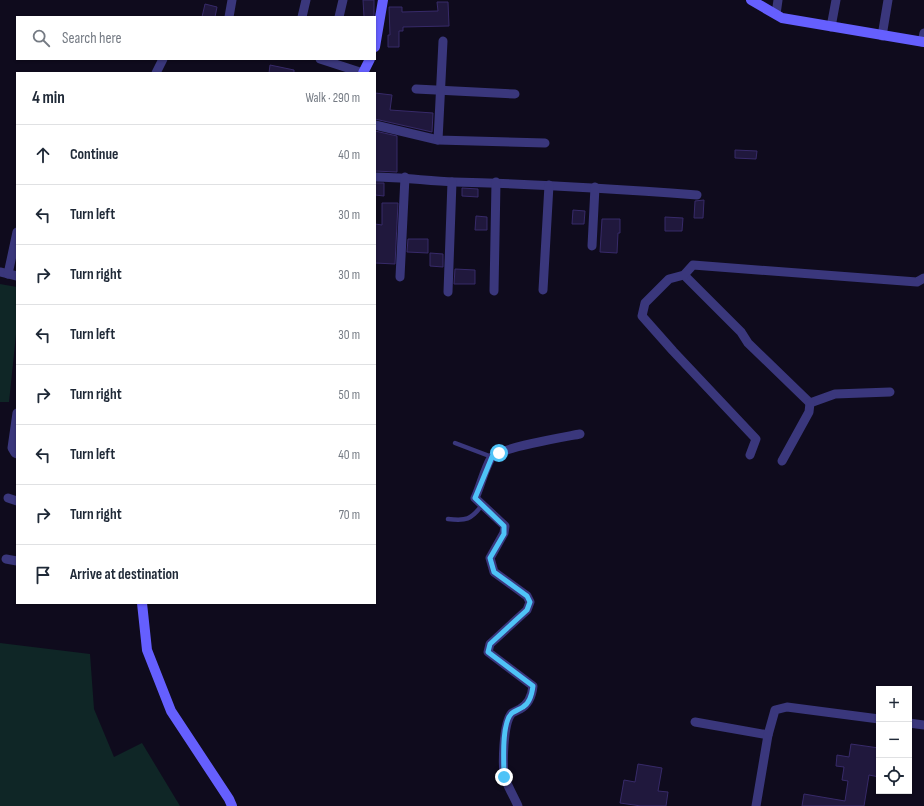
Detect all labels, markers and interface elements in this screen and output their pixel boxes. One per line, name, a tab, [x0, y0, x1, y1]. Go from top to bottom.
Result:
search box	[16, 16, 376, 60]
icon: search	[30, 27, 52, 49]
text: Search here	[62, 29, 122, 48]
text: 4 min	[32, 88, 65, 108]
text: Walk · 290 m	[305, 90, 360, 106]
icon: ahead	[32, 144, 54, 166]
text: Continue	[70, 145, 119, 164]
text: 40 m	[338, 147, 360, 163]
icon: left	[32, 204, 54, 226]
text: Turn left	[70, 205, 115, 224]
text: 30 m	[338, 207, 360, 223]
icon: right	[32, 264, 54, 286]
text: Turn right	[70, 265, 122, 284]
text: 30 m	[338, 267, 360, 283]
icon: left	[32, 324, 54, 346]
text: Turn left	[70, 325, 115, 344]
text: 30 m	[338, 327, 360, 343]
icon: right	[32, 384, 54, 406]
text: Turn right	[70, 385, 122, 404]
text: 50 m	[339, 387, 360, 403]
icon: left	[32, 444, 54, 466]
route start	[490, 444, 508, 462]
text: Turn left	[70, 445, 115, 464]
text: 40 m	[338, 447, 360, 463]
icon: right	[32, 504, 54, 526]
text: Turn right	[70, 505, 122, 524]
text: 70 m	[339, 507, 360, 523]
icon: arrive	[32, 564, 54, 586]
text: Arrive at destination	[70, 565, 179, 584]
map controls	[876, 686, 912, 794]
button: +	[876, 686, 912, 722]
button: −	[876, 722, 912, 758]
button: locate	[876, 758, 912, 794]
route end	[495, 768, 513, 786]

